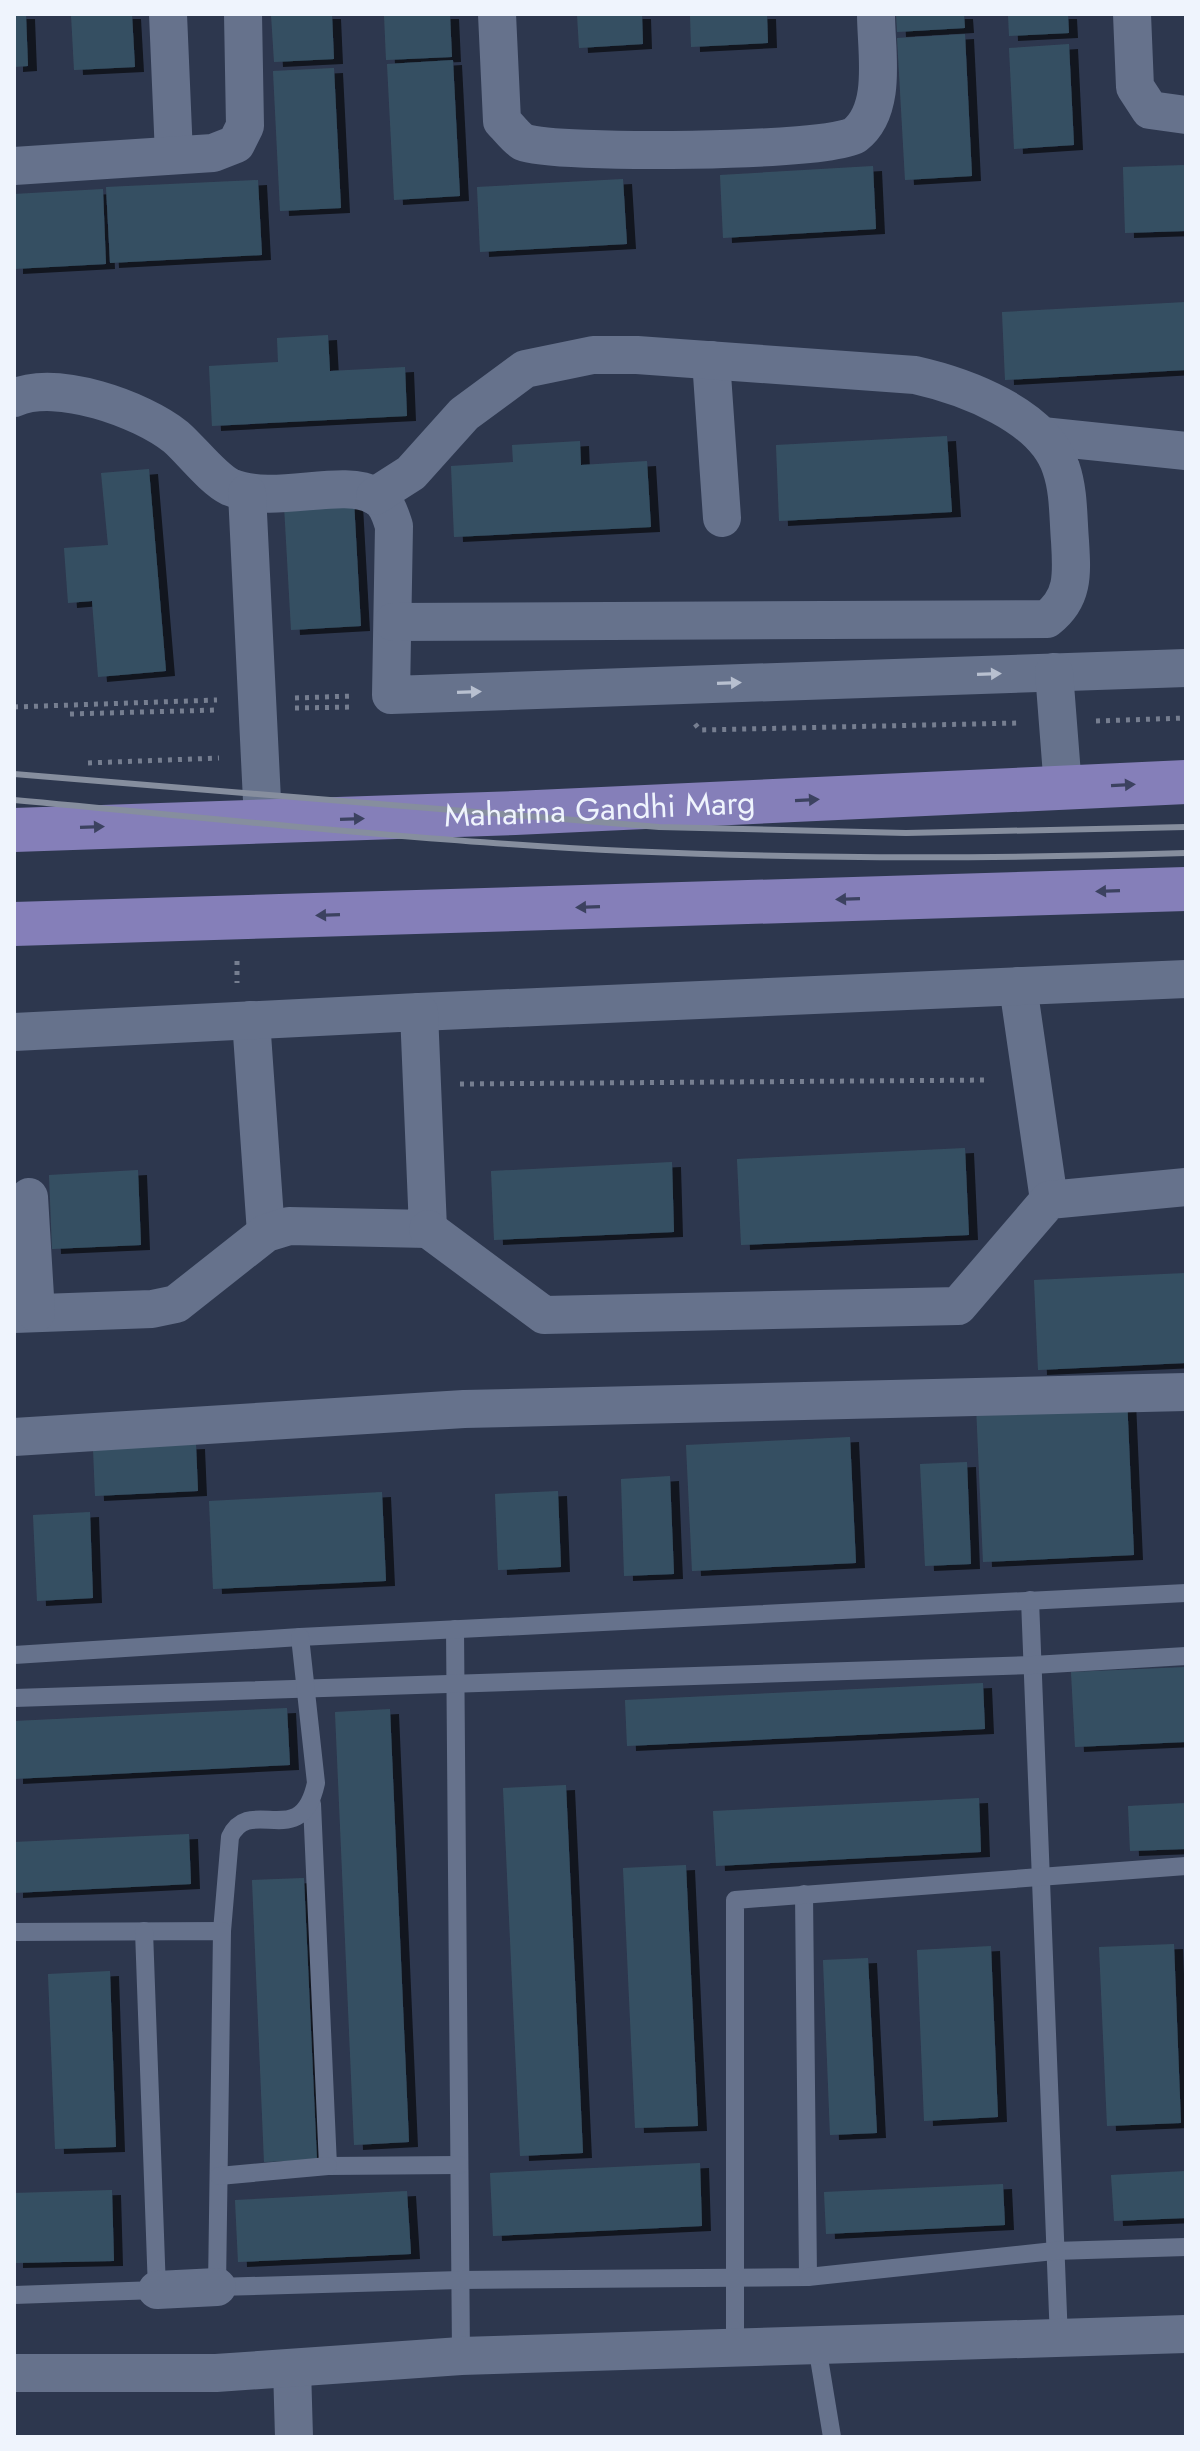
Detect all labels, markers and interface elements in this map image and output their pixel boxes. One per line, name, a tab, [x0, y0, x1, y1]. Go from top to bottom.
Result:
one-way arrow	[977, 668, 1002, 681]
one-way arrow	[717, 677, 742, 690]
one-way arrow	[457, 686, 482, 699]
one-way arrow	[1111, 778, 1136, 791]
street label: Mahatma Gandhi Marg	[443, 779, 756, 838]
one-way arrow	[795, 793, 820, 806]
one-way arrow	[340, 812, 365, 825]
one-way arrow	[80, 821, 105, 833]
one-way arrow	[1095, 885, 1120, 897]
one-way arrow	[835, 892, 860, 905]
one-way arrow	[575, 900, 600, 913]
one-way arrow	[315, 908, 340, 921]

